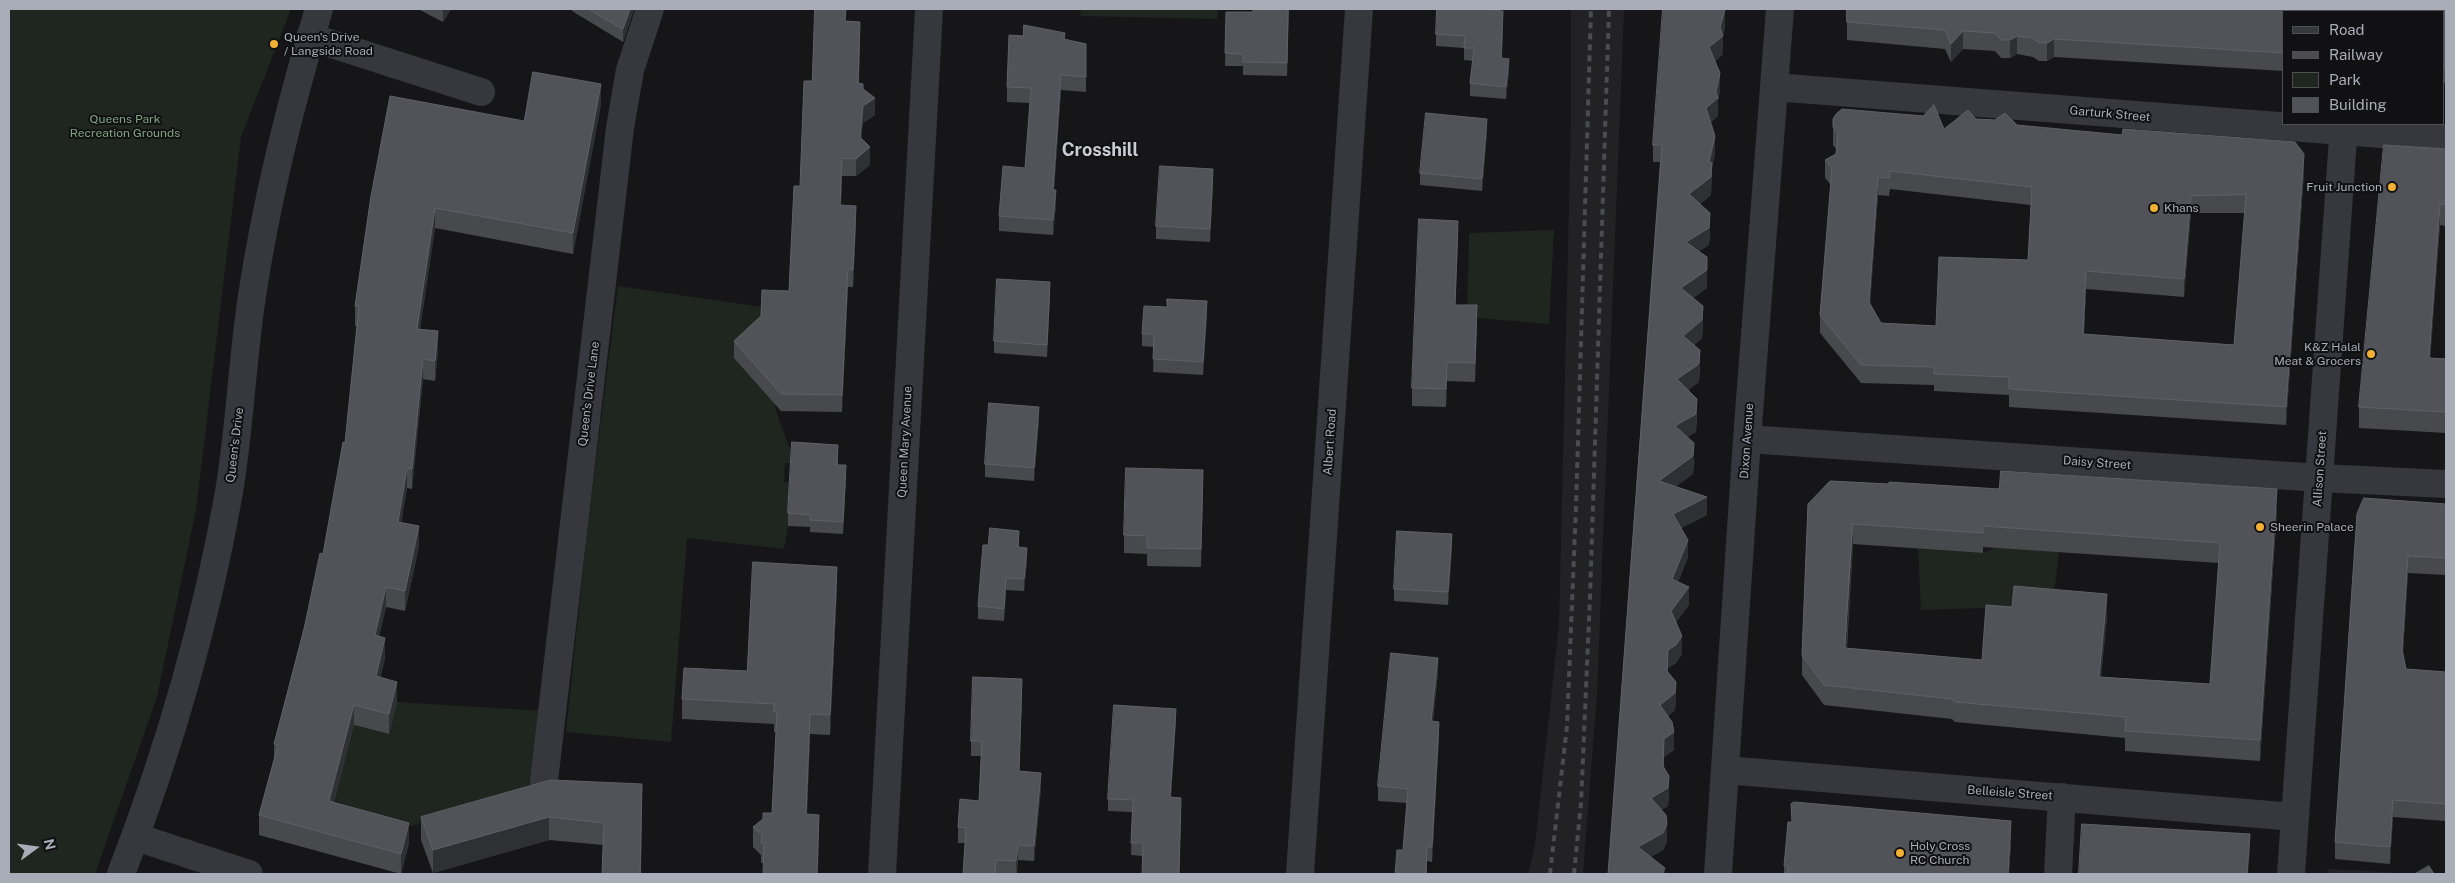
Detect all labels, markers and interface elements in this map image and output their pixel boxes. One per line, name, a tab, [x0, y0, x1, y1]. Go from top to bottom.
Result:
legend	[2282, 10, 2445, 125]
text: Road	[2329, 21, 2365, 38]
place label: Queen's Drive / Langside Road	[284, 30, 373, 58]
marker: Queen's Drive / Langside Road	[268, 38, 280, 50]
text: Railway	[2329, 46, 2383, 63]
text: Park	[2329, 71, 2361, 88]
text: Building	[2329, 96, 2387, 113]
street label: Garturk Street	[2069, 103, 2151, 125]
park label: Queens Park Recreation Grounds	[70, 112, 180, 140]
district label: Crosshill	[1062, 139, 1138, 161]
place label: Fruit Junction	[2306, 180, 2382, 194]
marker: Fruit Junction	[2386, 181, 2398, 193]
place label: Khans	[2164, 201, 2199, 215]
marker: Khans	[2148, 202, 2160, 214]
place label: K&Z Halal Meat & Grocers	[2274, 340, 2361, 368]
street label: Queen's Drive Lane	[575, 341, 603, 447]
marker: K&Z Halal Meat & Grocers	[2365, 348, 2377, 360]
street label: Queen Mary Avenue	[895, 386, 915, 498]
street label: Dixon Avenue	[1737, 403, 1757, 479]
street label: Queen's Drive	[223, 407, 247, 483]
street label: Albert Road	[1320, 408, 1340, 476]
street label: Allison Street	[2310, 430, 2330, 508]
street label: Daisy Street	[2062, 453, 2132, 473]
place label: Sheerin Palace	[2270, 520, 2354, 534]
marker: Sheerin Palace	[2254, 521, 2266, 533]
street label: Belleisle Street	[1967, 783, 2053, 803]
north arrow	[10, 823, 60, 873]
text: N	[40, 837, 59, 852]
place label: Holy Cross RC Church	[1910, 839, 1970, 867]
marker: Holy Cross RC Church	[1894, 847, 1906, 859]

